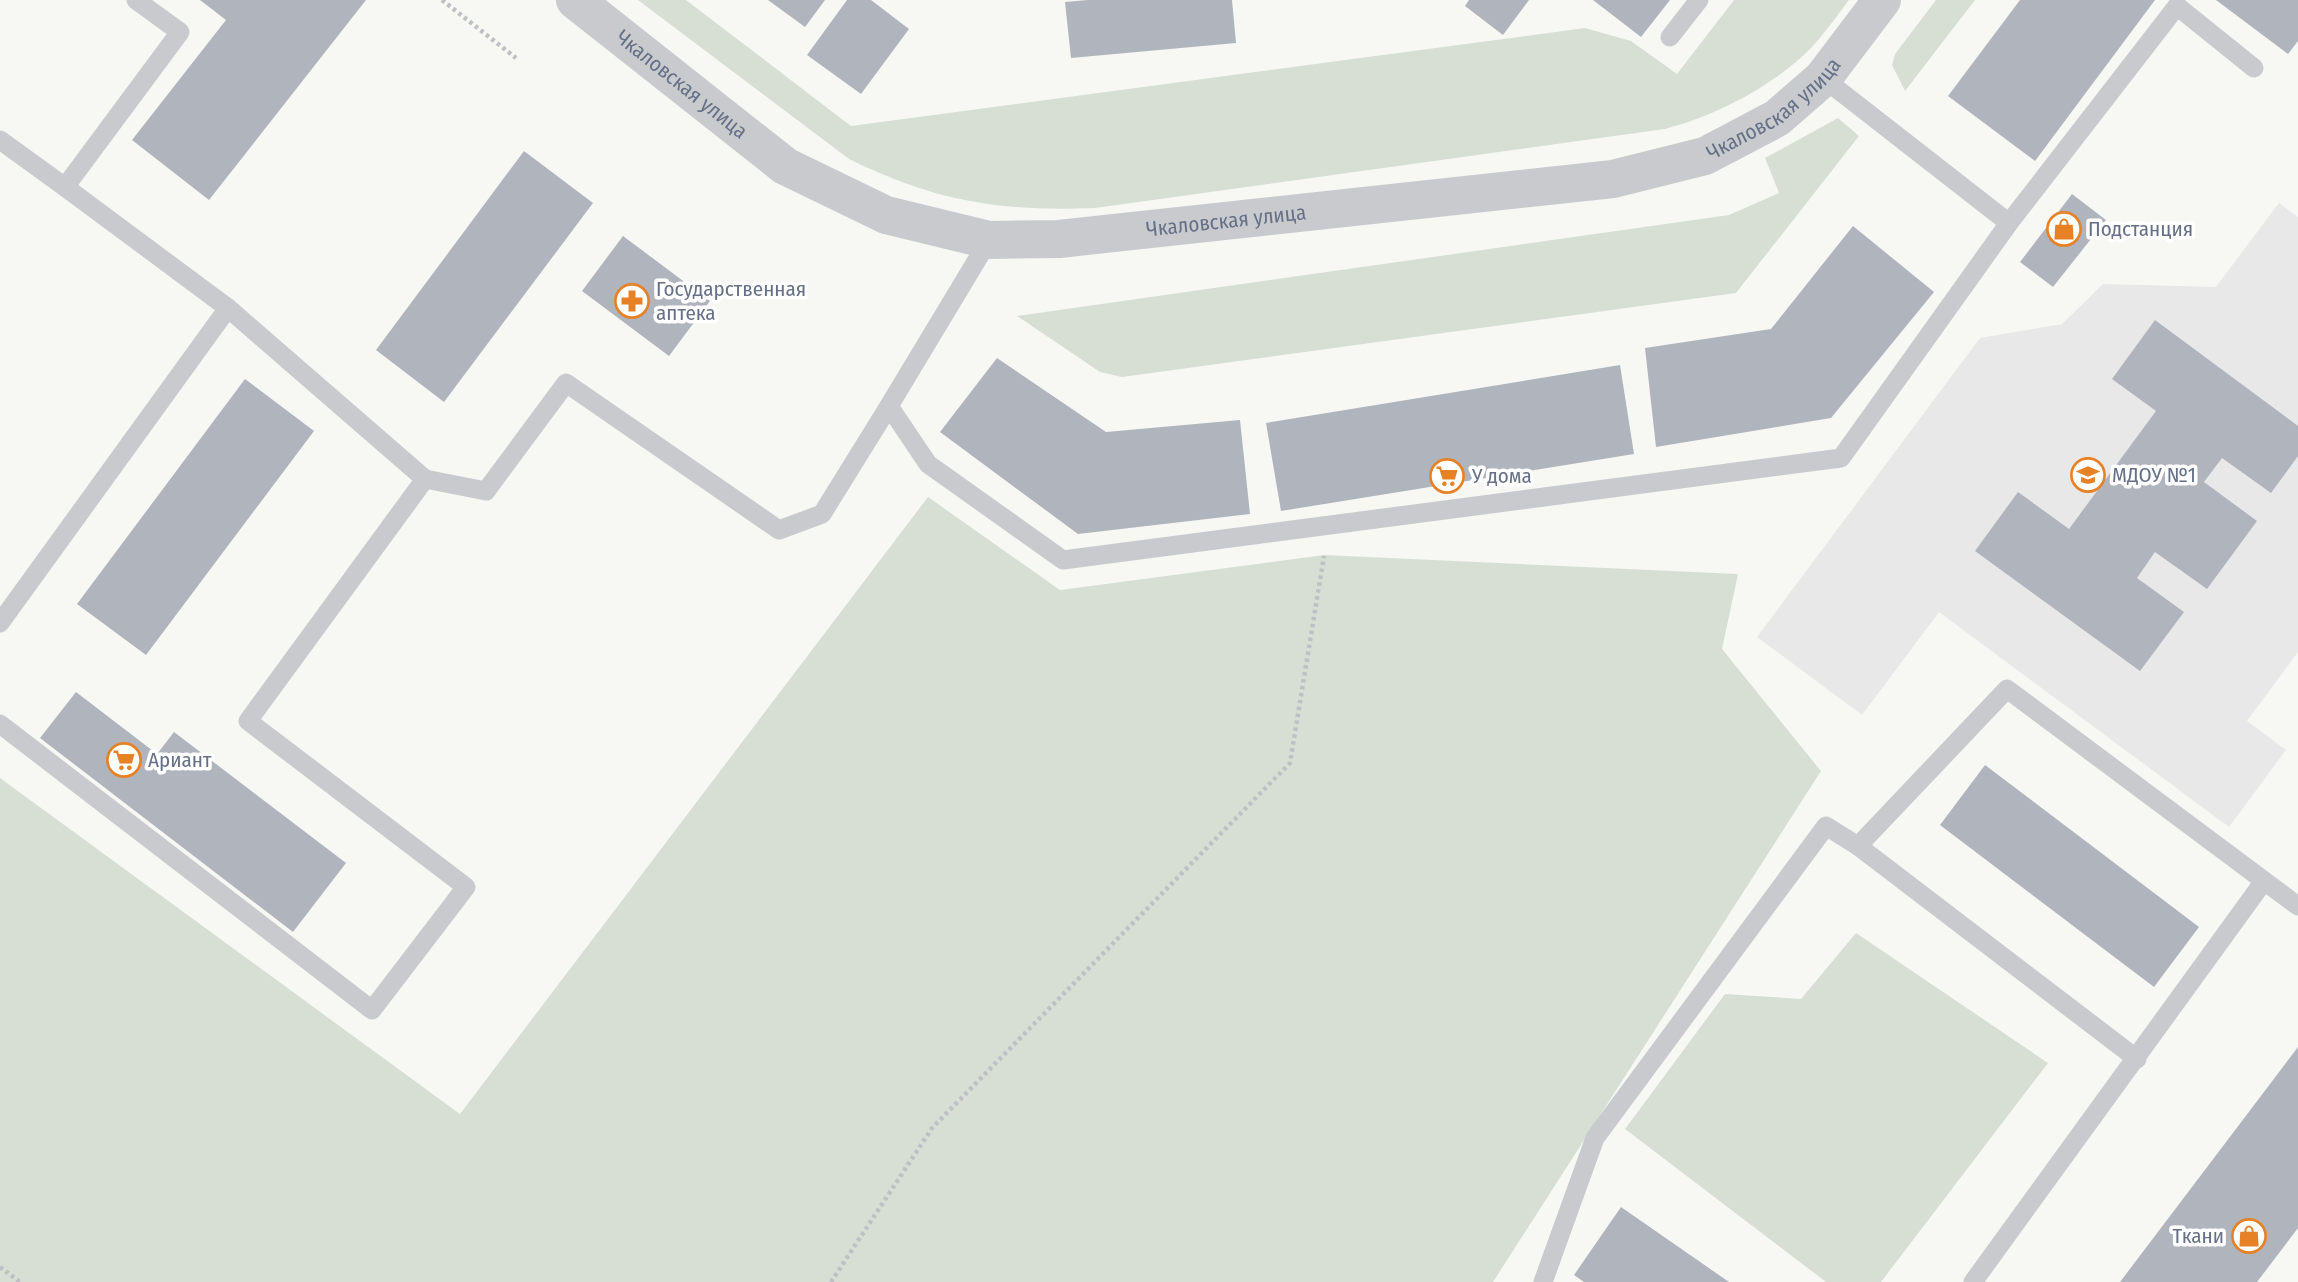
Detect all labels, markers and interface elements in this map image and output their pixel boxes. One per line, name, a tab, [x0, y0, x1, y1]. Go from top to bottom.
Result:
street label: Чкаловская улица	[611, 24, 753, 144]
street label: Чкаловская улица	[1702, 53, 1847, 166]
street label: Чкаловская улица	[1145, 199, 1307, 242]
shop icon: Подстанция	[2045, 210, 2083, 248]
place label: Подстанция	[2088, 216, 2193, 242]
place label: Государственная аптека	[656, 276, 806, 326]
pharmacy icon: Государственная аптека	[613, 282, 651, 320]
school or university icon: МДОУ №1	[2069, 456, 2107, 494]
supermarket icon: У дома	[1428, 457, 1466, 495]
place label: МДОУ №1	[2112, 462, 2196, 488]
place label: У дома	[1471, 463, 1532, 489]
supermarket icon: Ариант	[105, 741, 143, 779]
place label: Ариант	[148, 747, 212, 773]
shop icon: Ткани	[2230, 1217, 2268, 1255]
place label: Ткани	[2173, 1223, 2224, 1249]

